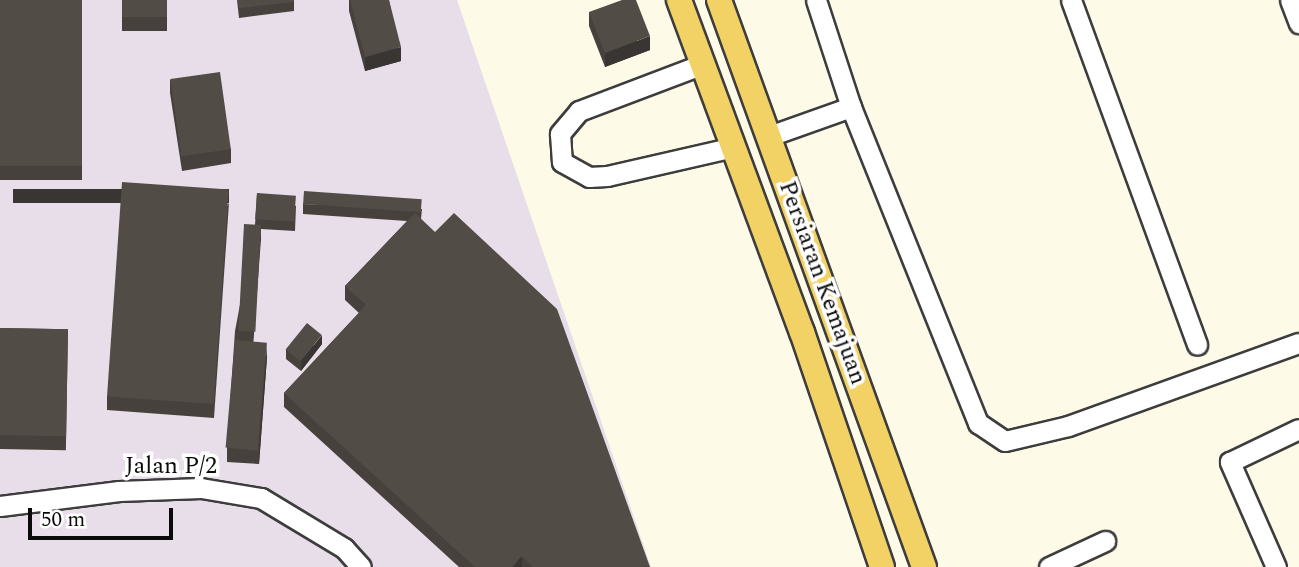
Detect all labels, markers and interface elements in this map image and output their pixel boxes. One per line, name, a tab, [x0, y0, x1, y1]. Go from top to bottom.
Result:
street label: Persiaran Kemajuan	[772, 177, 872, 389]
street label: Jalan P/2	[125, 453, 217, 481]
scale bar	[32, 494, 177, 538]
text: 50 m	[41, 504, 85, 536]

